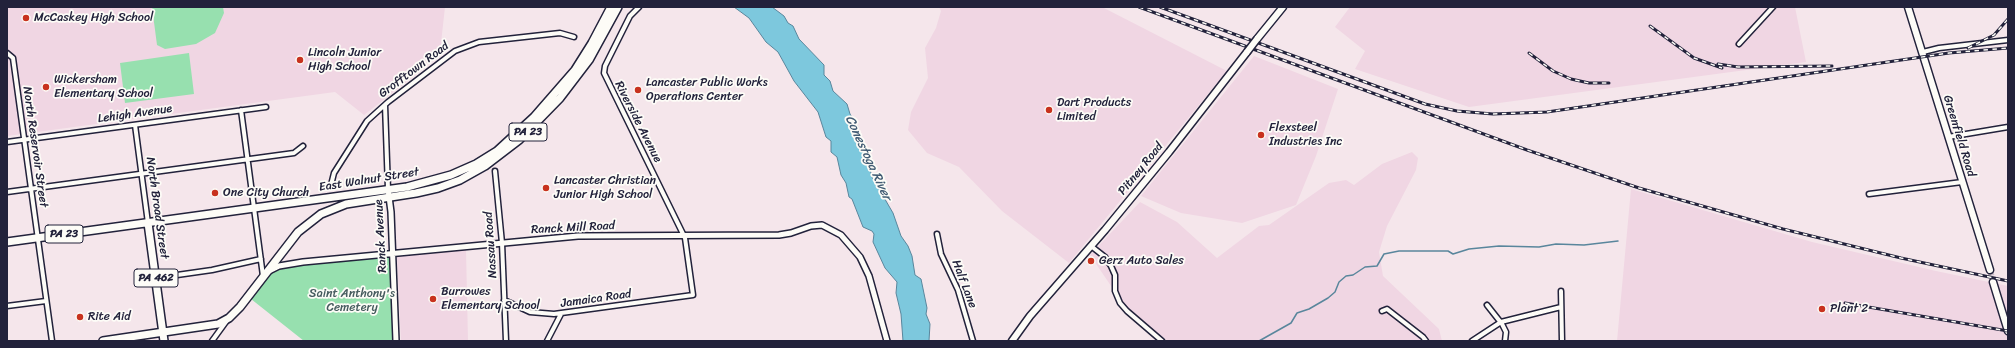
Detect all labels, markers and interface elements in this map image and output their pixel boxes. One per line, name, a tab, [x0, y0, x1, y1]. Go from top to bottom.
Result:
place label: McCaskey High School	[34, 11, 153, 25]
marker: McCaskey High School	[21, 13, 31, 23]
street label: Grofftown Road	[376, 39, 452, 101]
place label: Lincoln Junior High School	[308, 46, 381, 74]
marker: Lincoln Junior High School	[295, 55, 305, 65]
place label: Wickersham Elementary School	[54, 73, 153, 101]
place label: Lancaster Public Works Operations Center	[646, 76, 768, 104]
street label: Riverside Avenue	[611, 79, 665, 165]
marker: Wickersham Elementary School	[41, 82, 51, 92]
marker: Lancaster Public Works Operations Center	[633, 85, 643, 95]
street label: North Reservoir Street	[19, 86, 51, 208]
street label: Greenfield Road	[1940, 94, 1978, 178]
place label: Dart Products Limited	[1057, 96, 1131, 124]
street label: Lehigh Avenue	[97, 102, 173, 126]
marker: Dart Products Limited	[1044, 105, 1054, 115]
water label: Conestoga River	[841, 113, 895, 203]
place label: Flexsteel Industries Inc	[1269, 121, 1342, 149]
road number: PA 23	[509, 123, 547, 141]
marker: Flexsteel Industries Inc	[1256, 130, 1266, 140]
street label: Pitney Road	[1115, 140, 1167, 198]
street label: North Broad Street	[143, 156, 171, 260]
street label: East Walnut Street	[318, 165, 420, 195]
place label: Lancaster Christian Junior High School	[554, 174, 656, 202]
marker: Lancaster Christian Junior High School	[541, 183, 551, 193]
place label: One City Church	[223, 186, 309, 200]
marker: One City Church	[210, 188, 220, 198]
street label: Ranck Avenue	[372, 199, 390, 273]
street label: Nassau Road	[481, 211, 501, 279]
street label: Ranck Mill Road	[531, 219, 615, 237]
road number: PA 23	[45, 225, 83, 243]
place label: Gerz Auto Sales	[1099, 254, 1184, 268]
marker: Gerz Auto Sales	[1086, 256, 1096, 266]
street label: Half Lane	[948, 258, 980, 310]
road number: PA 462	[134, 269, 178, 287]
place label: Burrowes Elementary School	[441, 285, 540, 313]
park label: Saint Anthony's Cemetery	[309, 287, 395, 315]
street label: Jamaica Road	[560, 287, 632, 311]
marker: Burrowes Elementary School	[428, 294, 438, 304]
place label: Plant 2	[1830, 302, 1868, 316]
marker: Plant 2	[1817, 304, 1827, 314]
place label: Rite Aid	[88, 310, 131, 324]
marker: Rite Aid	[75, 312, 85, 322]

